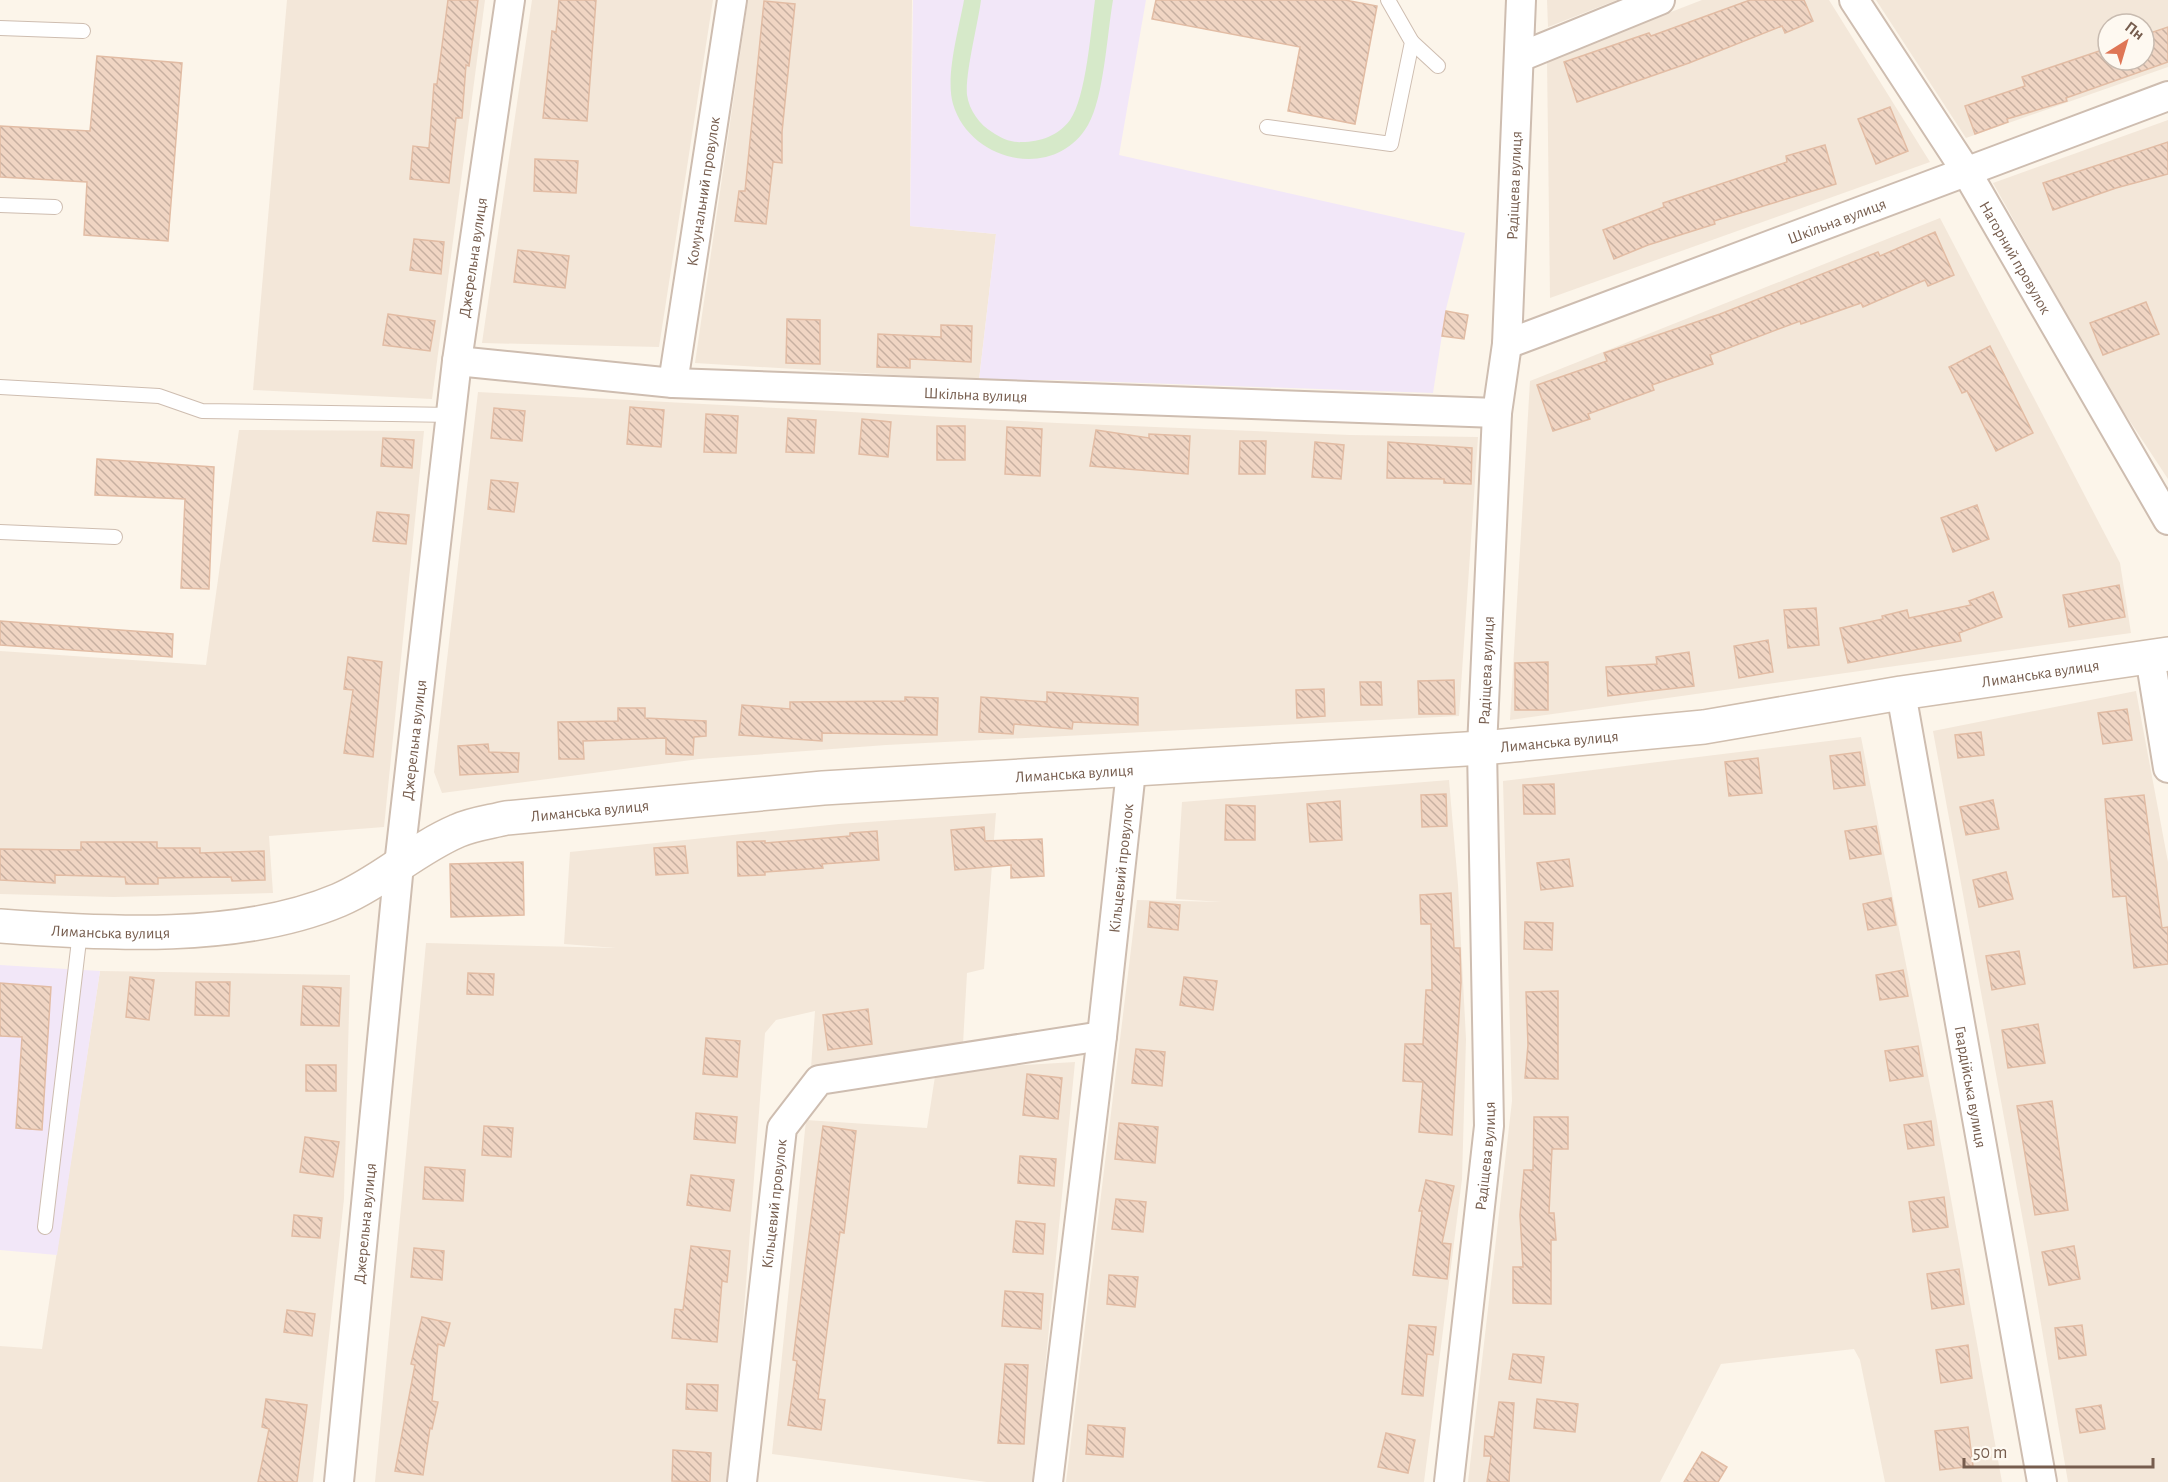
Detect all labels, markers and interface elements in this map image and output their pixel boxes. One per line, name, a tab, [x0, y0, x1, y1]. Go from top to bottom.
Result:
north arrow	[2096, 12, 2156, 72]
text: Пн	[2122, 19, 2147, 43]
street label: Комунальний провулок	[684, 115, 723, 267]
street label: Радіщева вулиця	[1504, 131, 1525, 240]
street label: Джерельна вулиця	[456, 196, 490, 319]
street label: Шкільна вулиця	[1785, 196, 1888, 247]
street label: Нагорний провулок	[1976, 199, 2054, 317]
street label: Шкільна вулиця	[923, 385, 1028, 405]
street label: Радіщева вулиця	[1476, 616, 1497, 725]
street label: Лиманська вулиця	[1980, 657, 2100, 690]
street label: Джерельна вулиця	[400, 679, 429, 801]
street label: Лиманська вулиця	[1500, 728, 1619, 755]
street label: Лиманська вулиця	[1015, 762, 1134, 785]
street label: Лиманська вулиця	[530, 797, 650, 825]
street label: Кільцевий провулок	[1106, 802, 1136, 934]
street label: Лиманська вулиця	[51, 923, 170, 942]
street label: Гвардійська вулиця	[1952, 1025, 1989, 1149]
street label: Радіщева вулиця	[1473, 1101, 1498, 1211]
street label: Кільцевий провулок	[759, 1138, 790, 1269]
street label: Джерельна вулиця	[351, 1162, 379, 1284]
scale bar	[1964, 1431, 2153, 1469]
text: 50 m	[1973, 1444, 2007, 1462]

